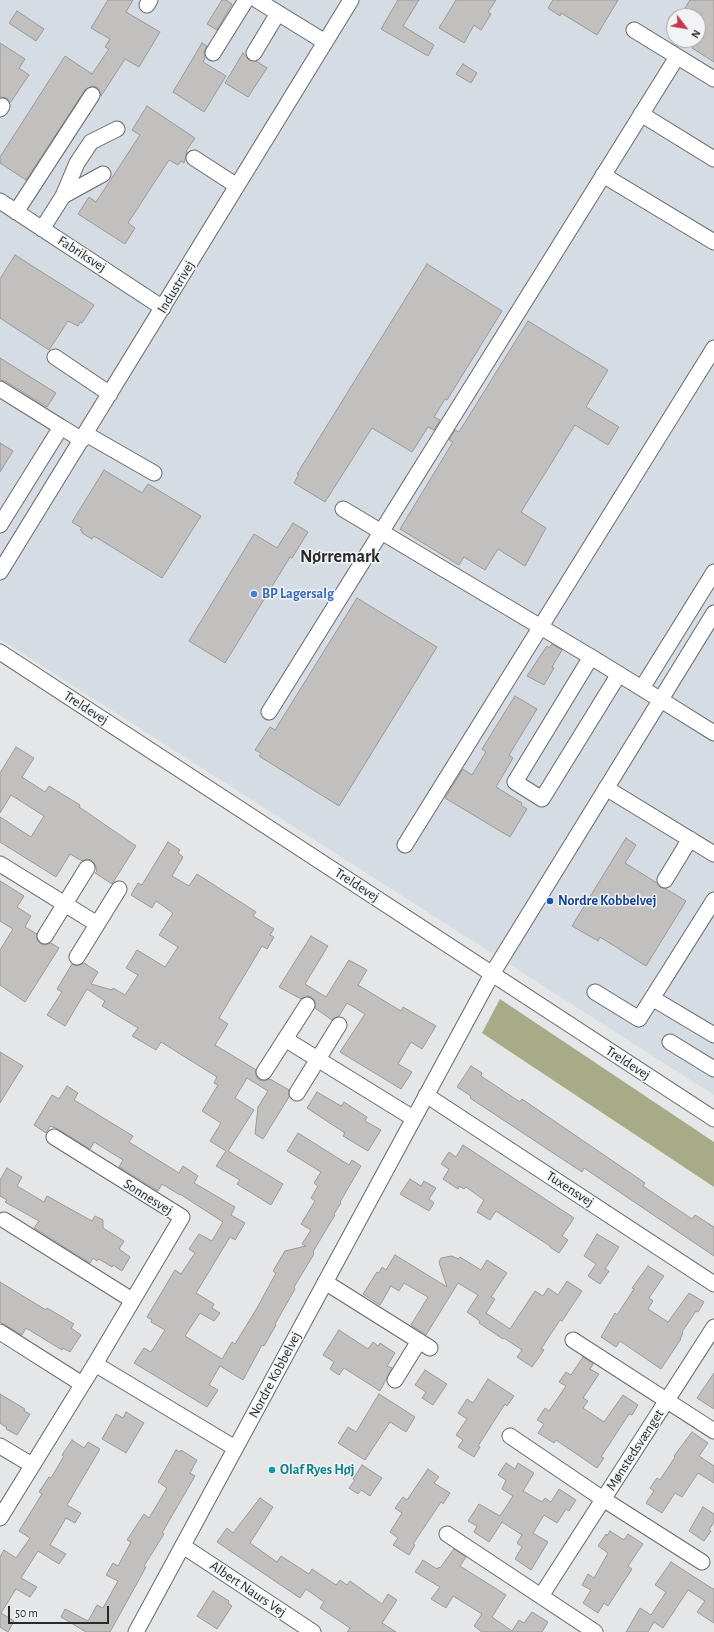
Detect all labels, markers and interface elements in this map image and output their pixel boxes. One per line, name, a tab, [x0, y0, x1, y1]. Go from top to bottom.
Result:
north arrow	[666, 8, 706, 48]
text: N	[689, 28, 703, 40]
street label: Fabriksvej	[55, 232, 109, 276]
street label: Industrivej	[154, 258, 198, 316]
district label: Nørremark	[300, 546, 380, 568]
place label: BP Lagersalg	[262, 586, 334, 602]
marker: BP Lagersalg	[249, 589, 259, 599]
street label: Treldevej	[60, 687, 112, 729]
street label: Treldevej	[331, 864, 383, 906]
place label: Nordre Kobbelvej	[558, 893, 656, 909]
marker: Nordre Kobbelvej	[545, 896, 555, 906]
street label: Treldevej	[602, 1042, 654, 1084]
street label: Tuxensvej	[543, 1167, 597, 1211]
street label: Sonnesvej	[120, 1175, 176, 1219]
street label: Nordre Kobbelvej	[245, 1329, 305, 1421]
street label: Mønstedsvænget	[603, 1406, 667, 1494]
place label: Olaf Ryes Høj	[280, 1462, 355, 1478]
marker: Olaf Ryes Høj	[267, 1465, 277, 1475]
street label: Albert Naurs Vej	[207, 1557, 289, 1621]
scale bar	[10, 1598, 111, 1624]
text: 50 m	[15, 1607, 38, 1619]

